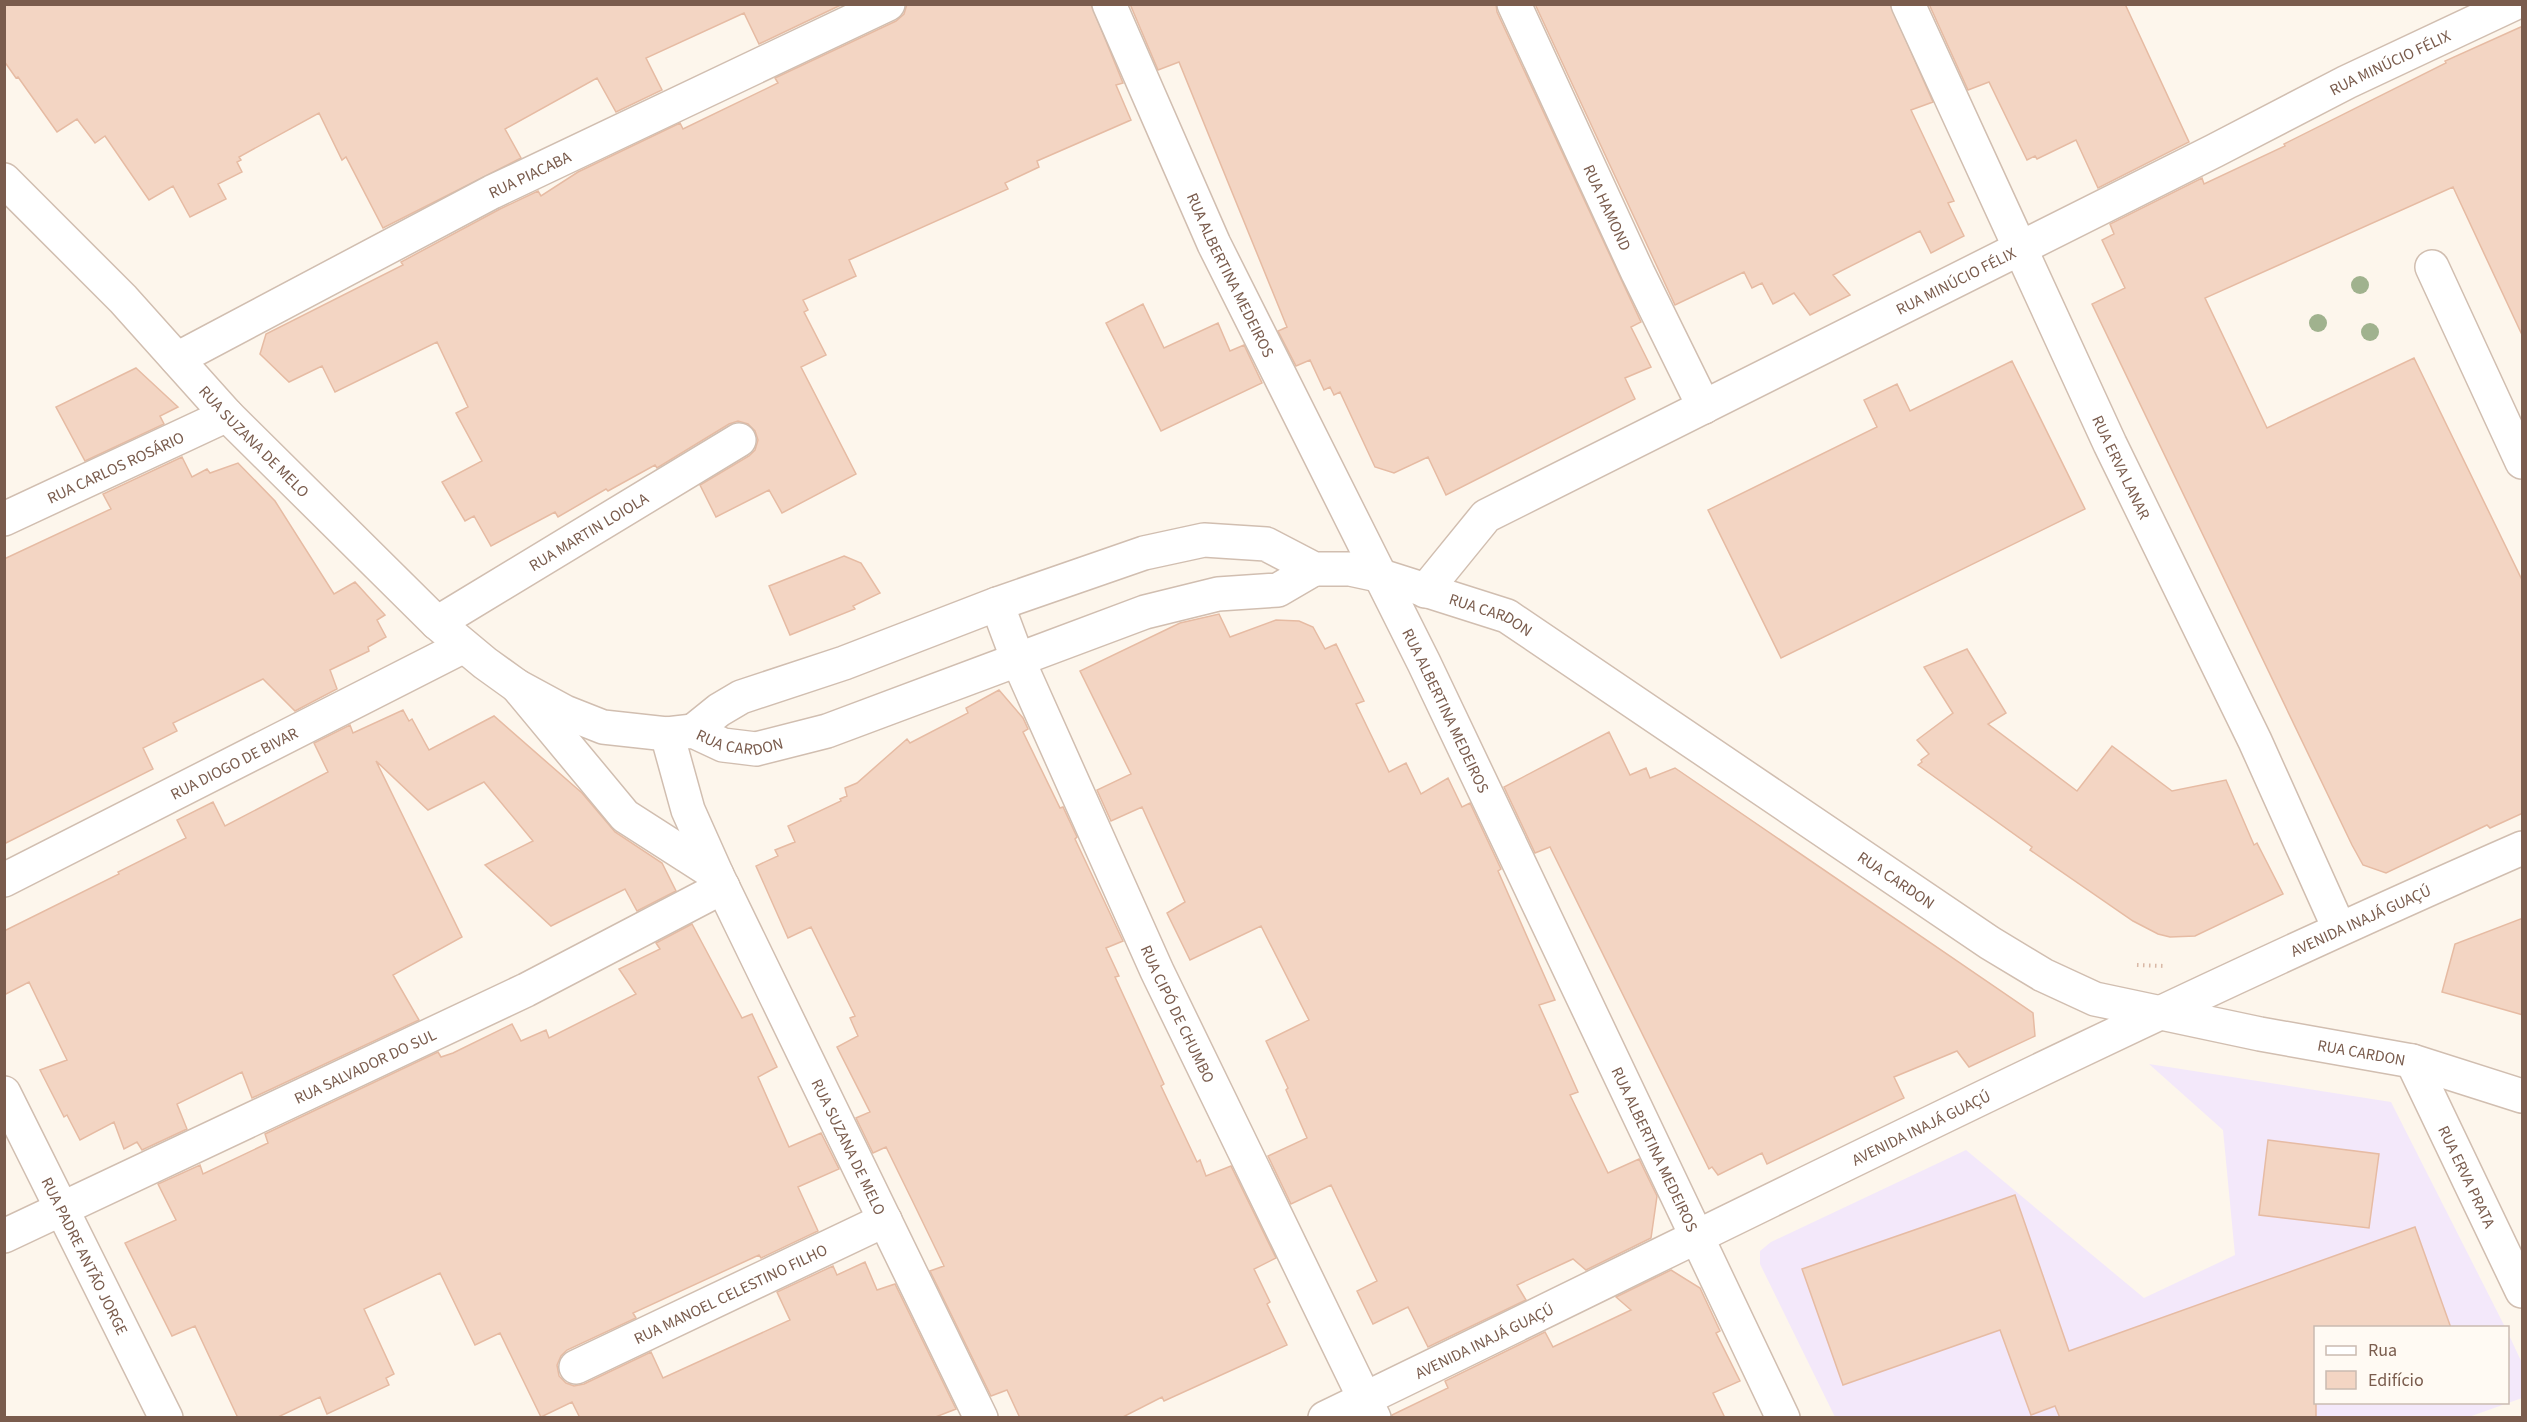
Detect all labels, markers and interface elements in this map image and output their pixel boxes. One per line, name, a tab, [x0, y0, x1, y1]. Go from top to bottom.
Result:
street label: RUA MINÚCIO FÉLIX	[2326, 25, 2454, 101]
street label: RUA PIACABA	[485, 146, 575, 204]
street label: RUA HAMOND	[1577, 161, 1636, 255]
street label: RUA ALBERTINA MEDEIROS	[1181, 190, 1279, 361]
street label: RUA MINÚCIO FÉLIX	[1892, 242, 2020, 321]
street label: RUA SUZANA DE MELO	[194, 381, 314, 503]
street label: RUA ERVA LANAR	[2086, 412, 2155, 523]
street label: RUA CARLOS ROSÁRIO	[44, 427, 188, 509]
street label: RUA MARTIN LOIOLA	[525, 487, 653, 577]
street label: RUA CARDON	[1446, 588, 1536, 642]
street label: RUA ALBERTINA MEDEIROS	[1396, 625, 1494, 797]
street label: RUA DIOGO DE BIVAR	[167, 722, 302, 806]
street label: RUA CARDON	[692, 724, 786, 761]
street label: RUA CARDON	[1853, 846, 1939, 915]
street label: AVENIDA INAJÁ GUAÇÚ	[2287, 880, 2435, 963]
street label: RUA CIPÓ DE CHUMBO	[1135, 942, 1220, 1087]
street label: RUA SALVADOR DO SUL	[291, 1024, 440, 1110]
street label: RUA CARDON	[2316, 1034, 2407, 1072]
street label: RUA ALBERTINA MEDEIROS	[1606, 1064, 1703, 1236]
street label: RUA SUZANA DE MELO	[806, 1075, 891, 1219]
street label: AVENIDA INAJÁ GUAÇÚ	[1848, 1085, 1995, 1171]
street label: RUA ERVA PRATA	[2432, 1122, 2500, 1232]
street label: RUA PADRE ANTÃO JORGE	[36, 1174, 133, 1339]
street label: RUA MANOEL CELESTINO FILHO	[630, 1239, 831, 1350]
street label: AVENIDA INAJÁ GUAÇÚ	[1412, 1298, 1558, 1385]
legend	[2314, 1326, 2509, 1404]
text: Rua	[2368, 1338, 2397, 1363]
text: Edifício	[2368, 1368, 2424, 1393]

